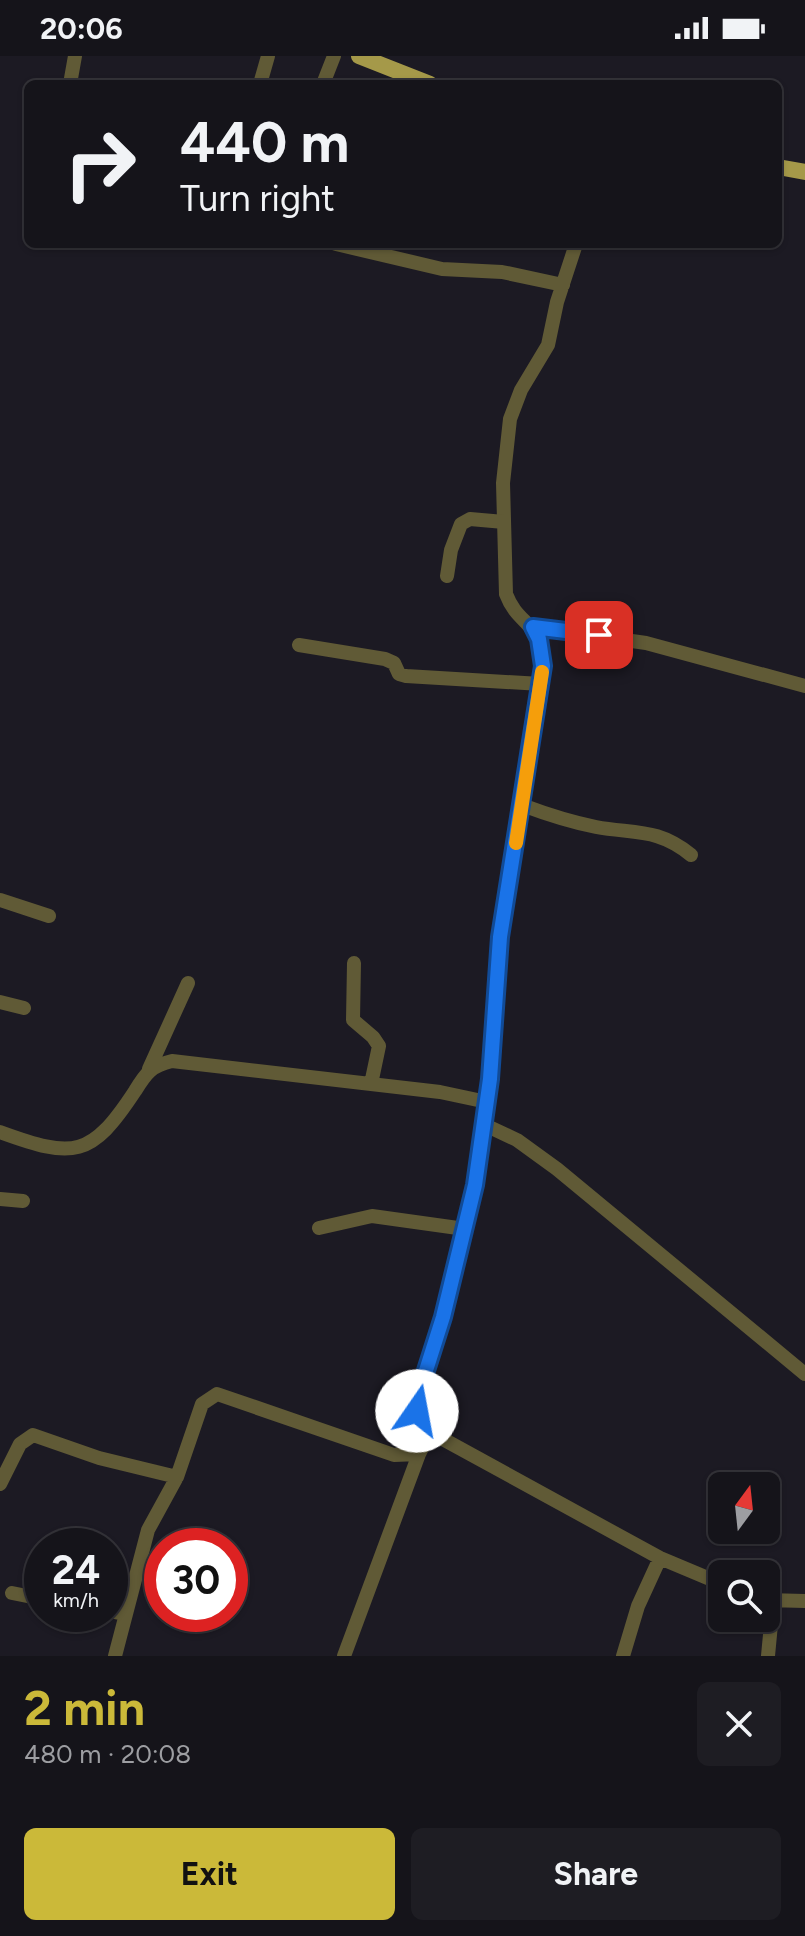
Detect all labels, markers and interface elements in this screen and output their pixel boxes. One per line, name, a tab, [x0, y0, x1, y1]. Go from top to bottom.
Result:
text: 20:06	[40, 10, 123, 47]
text: 440 m	[180, 109, 349, 176]
icon: right	[48, 112, 152, 216]
text: Turn right	[180, 177, 335, 220]
pin	[565, 601, 633, 669]
icon: arrive	[577, 613, 621, 657]
position arrow	[375, 1369, 459, 1453]
north arrow	[708, 1472, 780, 1544]
map controls	[708, 1472, 780, 1632]
speed limit sign: 30	[144, 1528, 248, 1632]
text: 24	[52, 1546, 100, 1594]
button: search	[708, 1560, 780, 1632]
text: km/h	[53, 1588, 99, 1612]
text: 2 min	[24, 1679, 145, 1737]
button: close	[697, 1682, 781, 1766]
text: 480 m · 20:08	[24, 1738, 191, 1770]
button: Exit	[24, 1828, 395, 1920]
button: Share	[411, 1828, 781, 1920]

